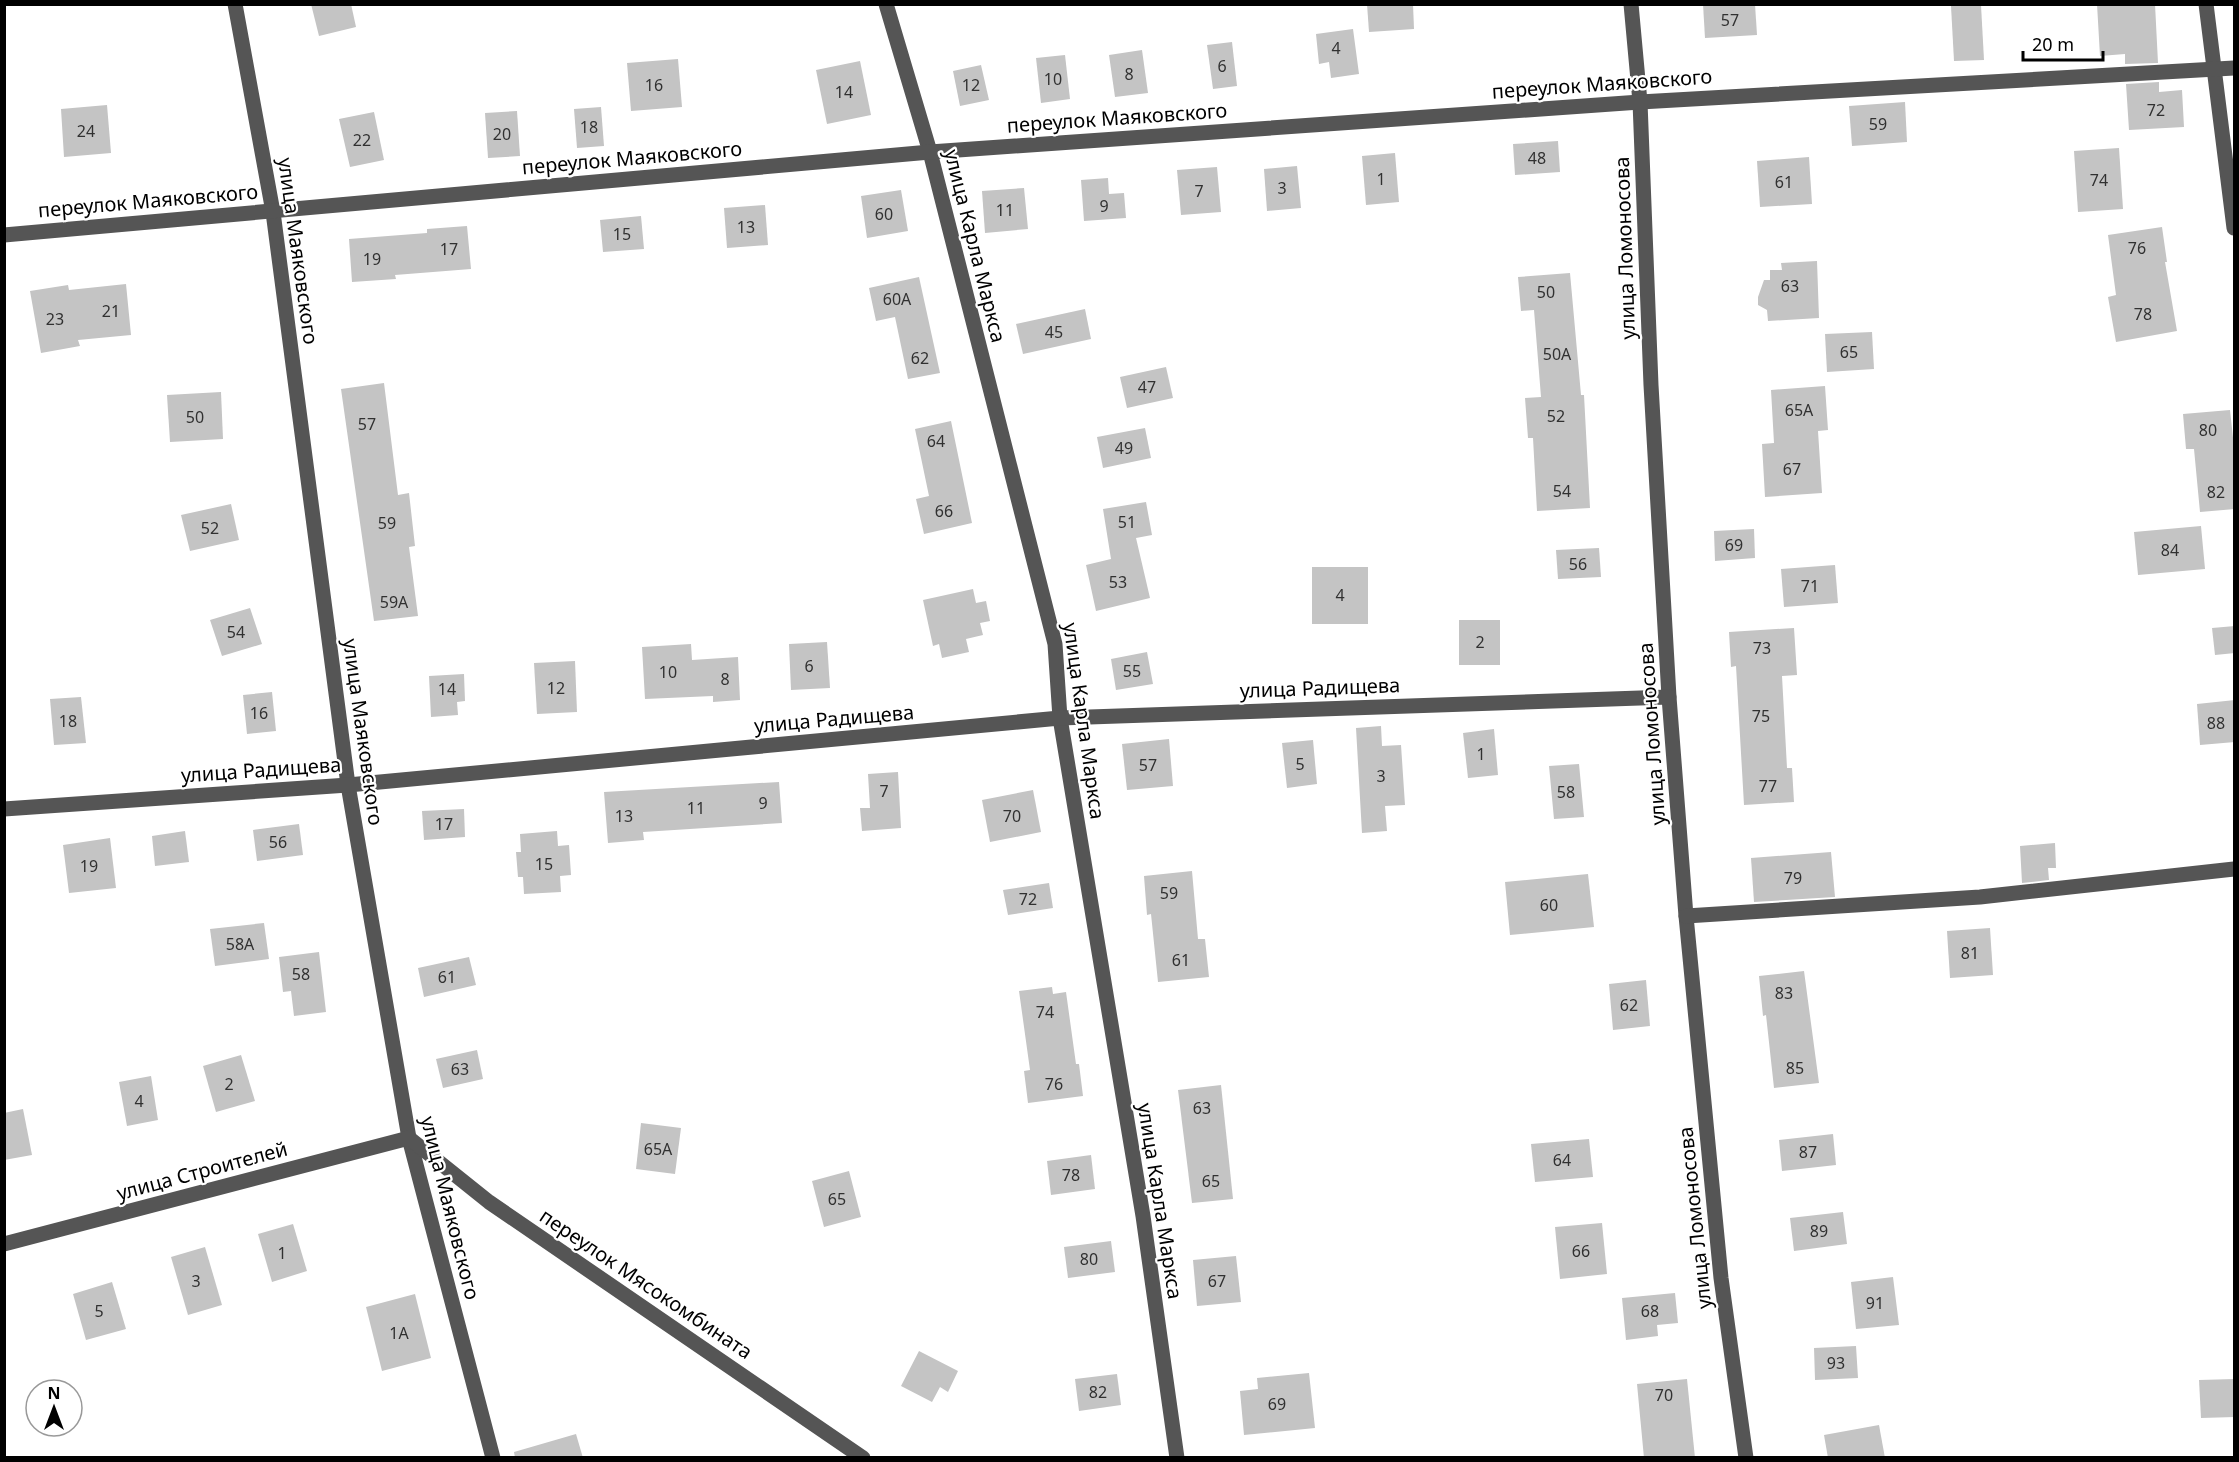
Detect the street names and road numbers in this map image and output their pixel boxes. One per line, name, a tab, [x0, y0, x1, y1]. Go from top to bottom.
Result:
street label: переулок Маяковского	[1491, 62, 1713, 105]
street label: переулок Маяковского	[1006, 96, 1228, 139]
street label: переулок Маяковского	[521, 134, 743, 181]
street label: улица Карла Маркса	[938, 146, 1013, 345]
street label: улица Маяковского	[272, 156, 325, 346]
street label: улица Ломоносова	[1608, 156, 1641, 340]
street label: переулок Маяковского	[37, 177, 259, 224]
street label: улица Карла Маркса	[1057, 621, 1112, 821]
street label: улица Маяковского	[337, 637, 390, 827]
street label: улица Ломоносова	[1632, 642, 1671, 826]
street label: улица Радищева	[1239, 671, 1401, 704]
street label: улица Радищева	[753, 698, 915, 739]
street label: улица Радищева	[180, 750, 342, 789]
street label: улица Карла Маркса	[1132, 1101, 1189, 1301]
street label: улица Маяковского	[415, 1113, 486, 1303]
street label: улица Ломоносова	[1672, 1126, 1717, 1311]
street label: улица Строителей	[113, 1135, 290, 1206]
street label: переулок Мясокомбината	[535, 1202, 758, 1365]

